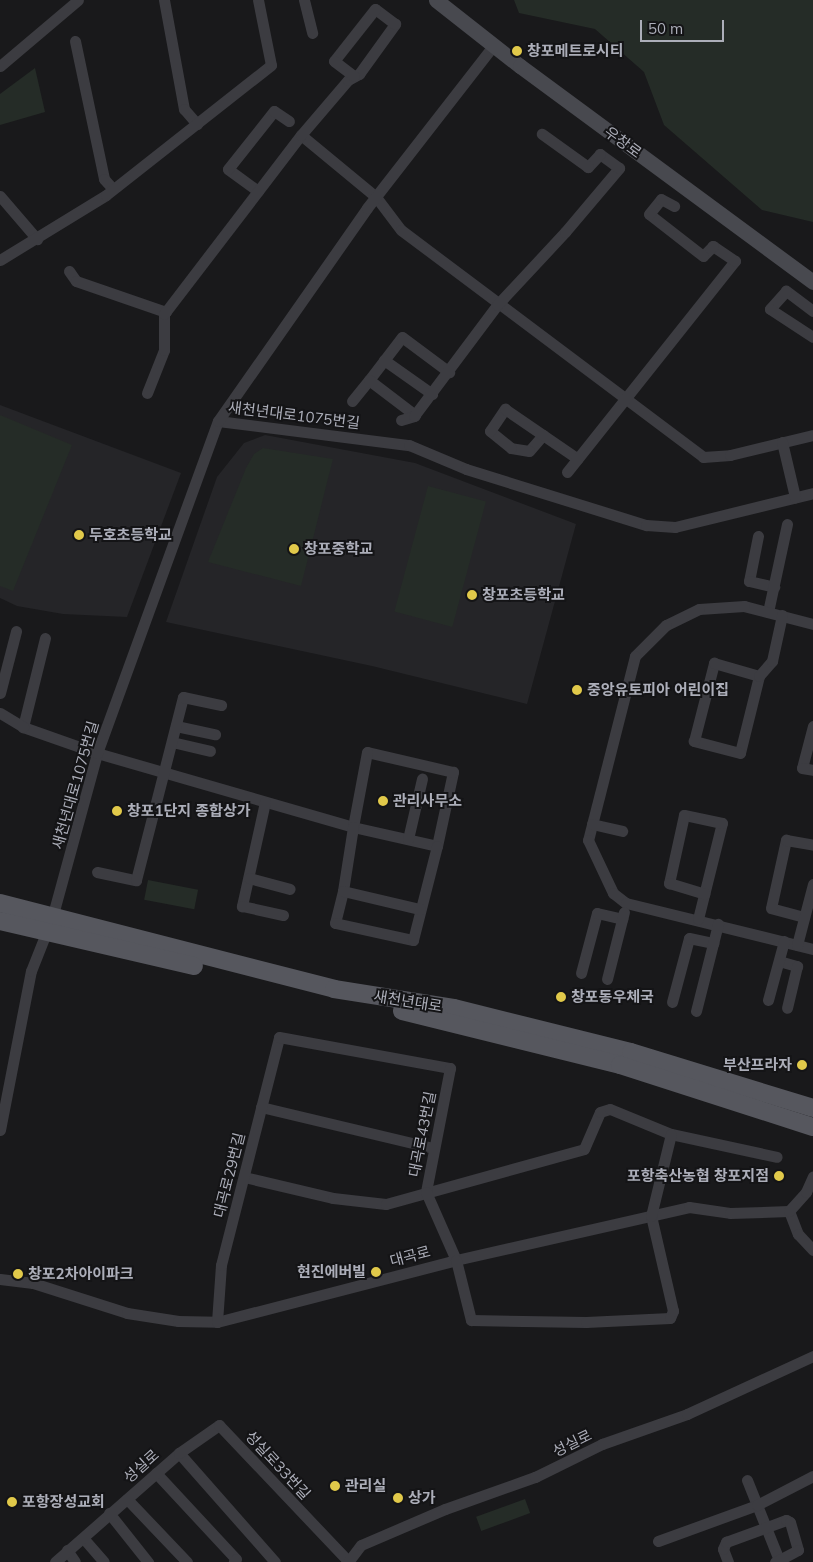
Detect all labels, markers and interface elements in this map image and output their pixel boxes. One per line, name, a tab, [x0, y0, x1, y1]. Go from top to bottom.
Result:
scale bar	[643, 10, 727, 42]
text: 50 m	[648, 19, 683, 38]
place label: 창포메트로시티	[527, 42, 624, 60]
marker: 창포메트로시티	[511, 45, 523, 57]
street label: 우창로	[601, 123, 645, 161]
street label: 새천년대로1075번길	[227, 398, 361, 432]
place label: 두호초등학교	[89, 526, 172, 544]
marker: 두호초등학교	[73, 529, 85, 541]
place label: 창포중학교	[304, 540, 373, 558]
marker: 창포중학교	[288, 543, 300, 555]
place label: 창포초등학교	[482, 586, 565, 604]
marker: 창포초등학교	[466, 589, 478, 601]
place label: 중앙유토피아 어린이집	[587, 681, 729, 699]
marker: 중앙유토피아 어린이집	[571, 684, 583, 696]
street label: 새천년대로1075번길	[48, 719, 102, 851]
place label: 관리사무소	[393, 792, 462, 810]
marker: 관리사무소	[377, 795, 389, 807]
place label: 창포1단지 종합상가	[127, 802, 251, 820]
marker: 창포1단지 종합상가	[111, 805, 123, 817]
street label: 새천년대로	[373, 987, 443, 1015]
place label: 창포동우체국	[571, 988, 654, 1006]
marker: 창포동우체국	[555, 991, 567, 1003]
place label: 부산프라자	[723, 1056, 792, 1074]
marker: 부산프라자	[796, 1059, 808, 1071]
street label: 대곡로43번길	[405, 1090, 439, 1178]
street label: 대곡로29번길	[210, 1131, 248, 1219]
place label: 포항축산농협 창포지점	[627, 1167, 769, 1185]
marker: 포항축산농협 창포지점	[773, 1170, 785, 1182]
street label: 대곡로	[388, 1242, 432, 1270]
place label: 현진에버빌	[297, 1263, 366, 1281]
place label: 창포2차아이파크	[28, 1265, 134, 1283]
marker: 현진에버빌	[370, 1266, 382, 1278]
marker: 창포2차아이파크	[12, 1268, 24, 1280]
street label: 성실로	[549, 1426, 595, 1460]
street label: 성실로33번길	[242, 1427, 314, 1503]
street label: 성실로	[120, 1445, 162, 1487]
place label: 관리실	[345, 1477, 386, 1495]
marker: 관리실	[329, 1480, 341, 1492]
place label: 상가	[408, 1489, 436, 1507]
marker: 상가	[392, 1492, 404, 1504]
place label: 포항장성교회	[22, 1493, 105, 1511]
marker: 포항장성교회	[6, 1496, 18, 1508]

